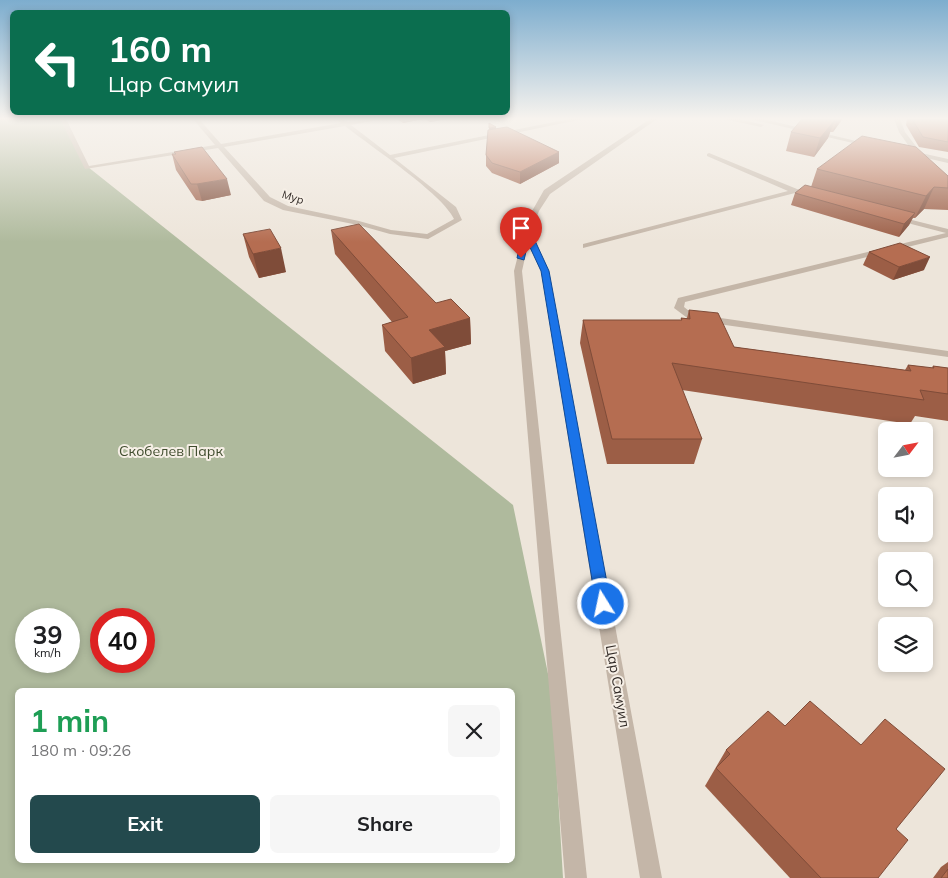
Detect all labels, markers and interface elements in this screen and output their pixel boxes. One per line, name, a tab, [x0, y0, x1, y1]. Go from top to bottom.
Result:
text: 160 m	[108, 27, 212, 71]
icon: left	[25, 30, 90, 95]
text: Цар Самуил	[108, 70, 239, 98]
street label: Мур	[280, 187, 306, 207]
pin	[500, 207, 542, 258]
icon: arrive	[507, 214, 535, 242]
north arrow	[878, 422, 932, 478]
map controls	[878, 422, 933, 672]
park label: Скобелев Парк	[119, 442, 223, 460]
button: sound	[878, 487, 933, 542]
button: search	[878, 552, 933, 607]
position arrow	[576, 577, 628, 629]
speed limit sign: 40	[90, 608, 155, 673]
button: layers	[878, 617, 933, 672]
text: 39	[32, 619, 63, 650]
street label: Цар Самуил	[602, 643, 634, 729]
text: km/h	[34, 645, 61, 660]
text: 1 min	[30, 702, 109, 740]
button: close	[448, 705, 500, 757]
text: 180 m · 09:26	[30, 740, 131, 760]
button: Exit	[30, 795, 260, 853]
button: Share	[270, 795, 500, 853]

